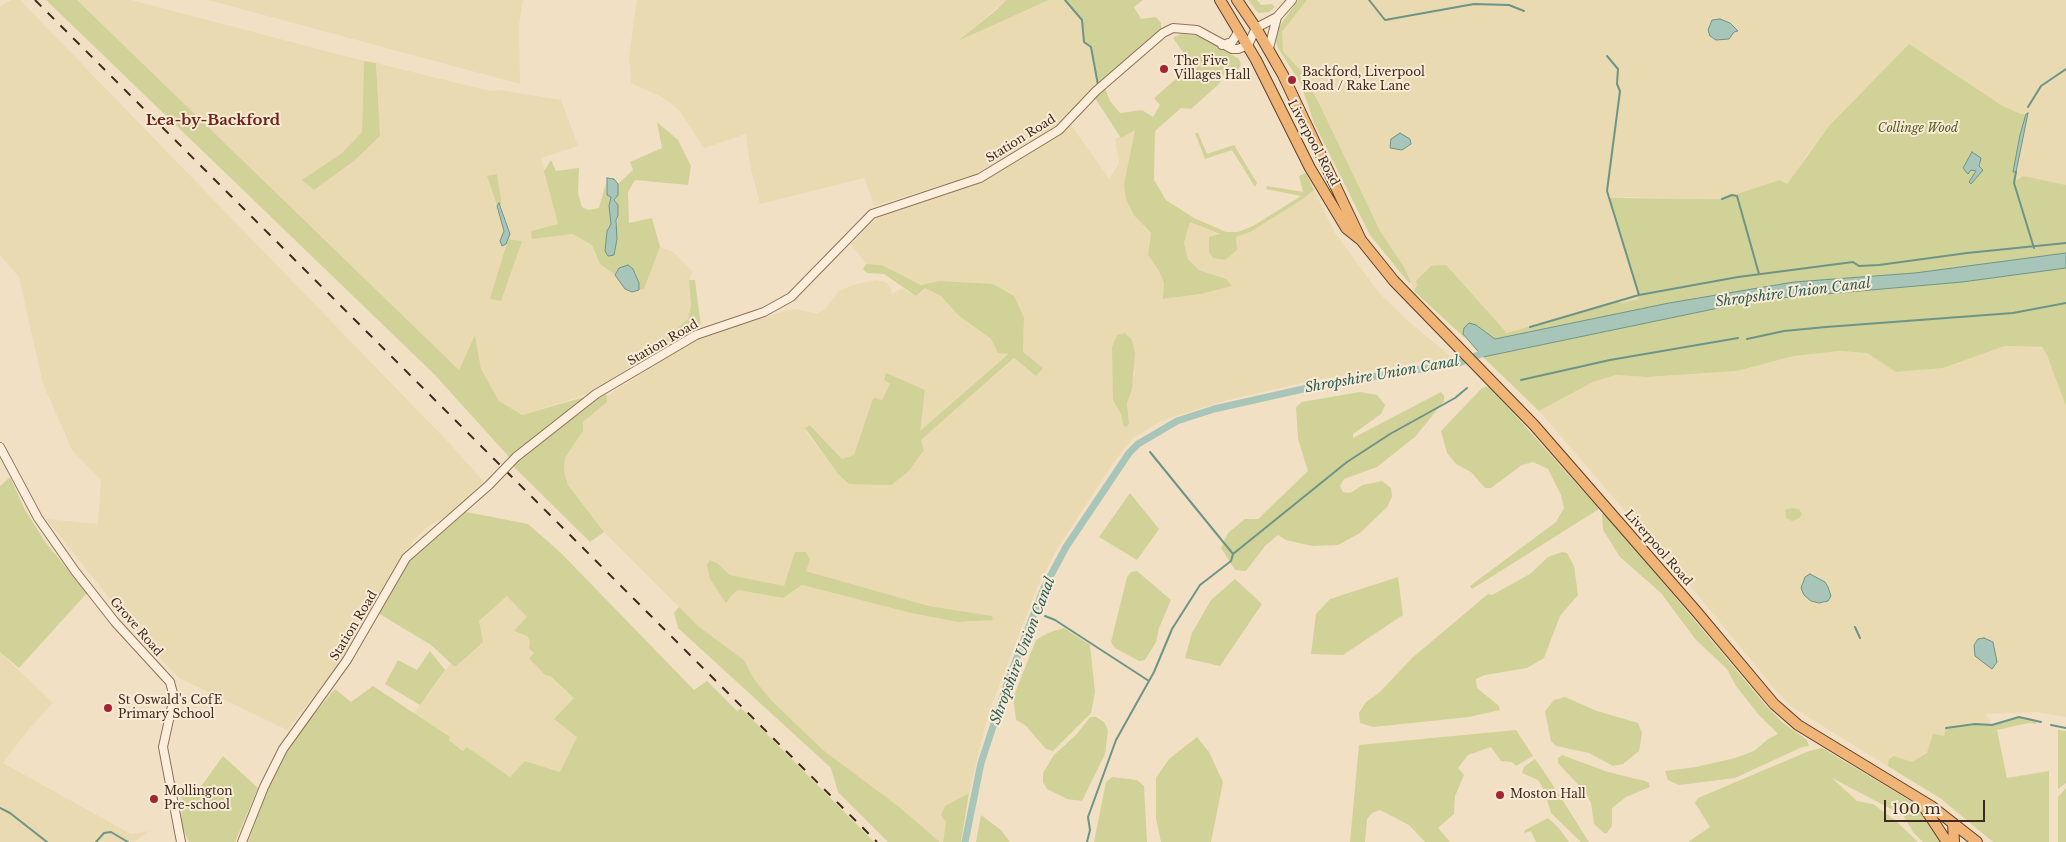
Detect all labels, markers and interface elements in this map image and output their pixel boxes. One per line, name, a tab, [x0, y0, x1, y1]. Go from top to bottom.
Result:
place label: The Five Villages Hall	[1174, 55, 1250, 83]
marker: The Five Villages Hall	[1158, 63, 1170, 75]
place label: Backford, Liverpool Road / Rake Lane	[1302, 66, 1425, 94]
marker: Backford, Liverpool Road / Rake Lane	[1286, 74, 1298, 86]
street label: Liverpool Road	[1284, 97, 1342, 189]
district label: Lea-by-Backford	[146, 112, 280, 130]
street label: Station Road	[984, 112, 1058, 166]
park label: Collinge Wood	[1878, 122, 1958, 136]
water label: Shropshire Union Canal	[1714, 275, 1872, 311]
street label: Station Road	[625, 317, 701, 369]
water label: Shropshire Union Canal	[1304, 353, 1460, 397]
street label: Liverpool Road	[1621, 507, 1695, 589]
water label: Shropshire Union Canal	[987, 575, 1059, 727]
street label: Station Road	[327, 588, 381, 664]
street label: Grove Road	[107, 595, 165, 659]
place label: St Oswald's CofE Primary School	[118, 694, 222, 722]
marker: St Oswald's CofE Primary School	[102, 702, 114, 714]
place label: Mollington Pre-school	[164, 785, 233, 813]
place label: Moston Hall	[1510, 788, 1586, 802]
marker: Moston Hall	[1494, 789, 1506, 801]
scale bar	[1886, 790, 1987, 822]
marker: Mollington Pre-school	[148, 793, 160, 805]
text: 100 m	[1892, 799, 1941, 818]

